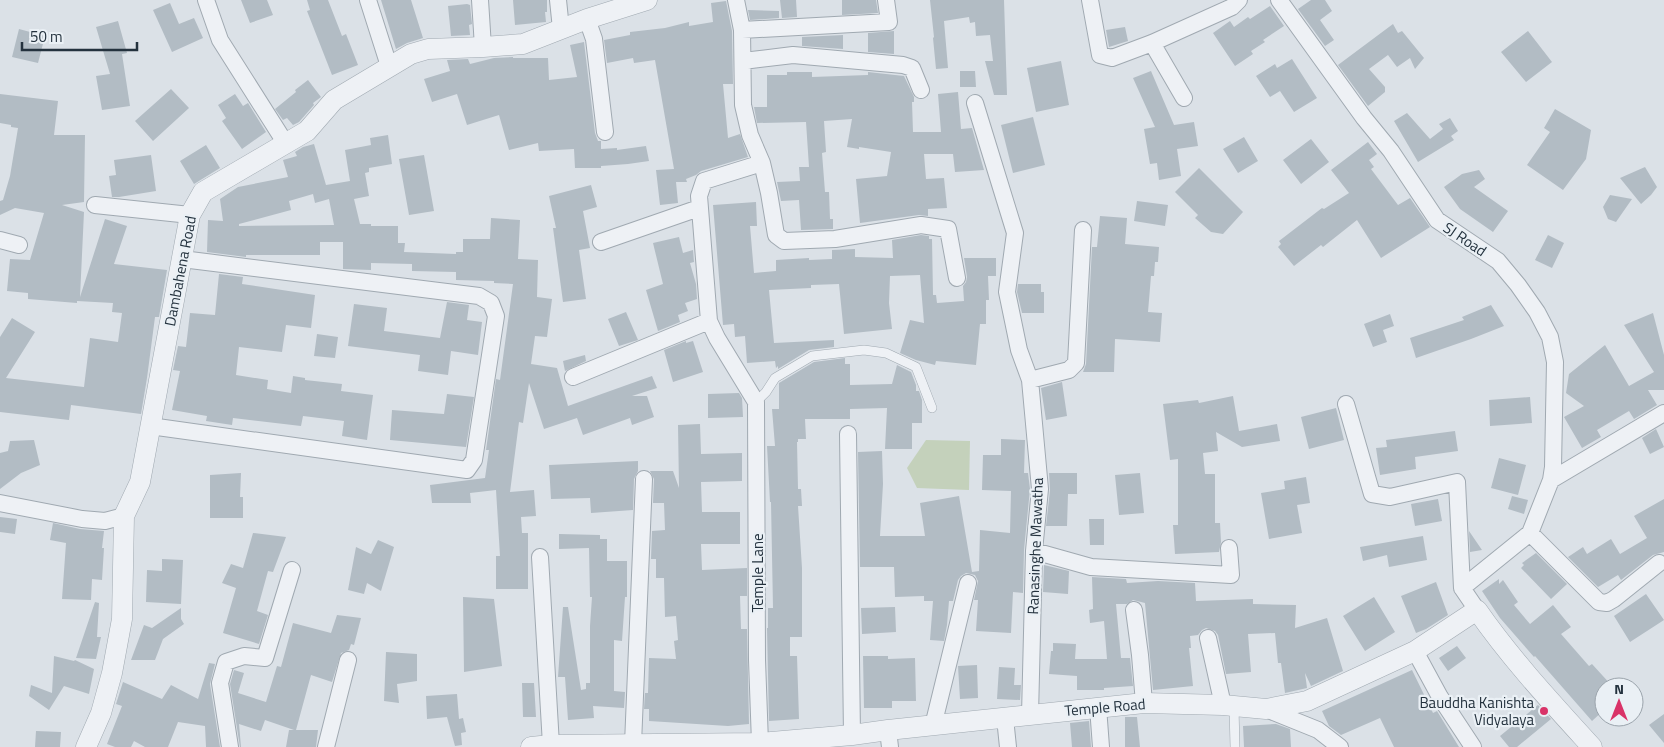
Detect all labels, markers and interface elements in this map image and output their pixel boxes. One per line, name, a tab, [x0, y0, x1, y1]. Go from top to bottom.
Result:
scale bar	[22, 20, 138, 52]
text: 50 m	[30, 25, 63, 48]
street label: Dambahena Road	[158, 214, 202, 328]
street label: SJ Road	[1439, 216, 1491, 262]
street label: Ranasinghe Mawatha	[1021, 477, 1049, 615]
street label: Temple Lane	[746, 533, 769, 613]
north arrow	[1594, 677, 1644, 727]
text: N	[1614, 678, 1624, 699]
place label: Bauddha Kanishta Vidyalaya	[1419, 691, 1534, 731]
street label: Temple Road	[1063, 692, 1147, 722]
marker: Bauddha Kanishta Vidyalaya	[1538, 705, 1550, 717]

